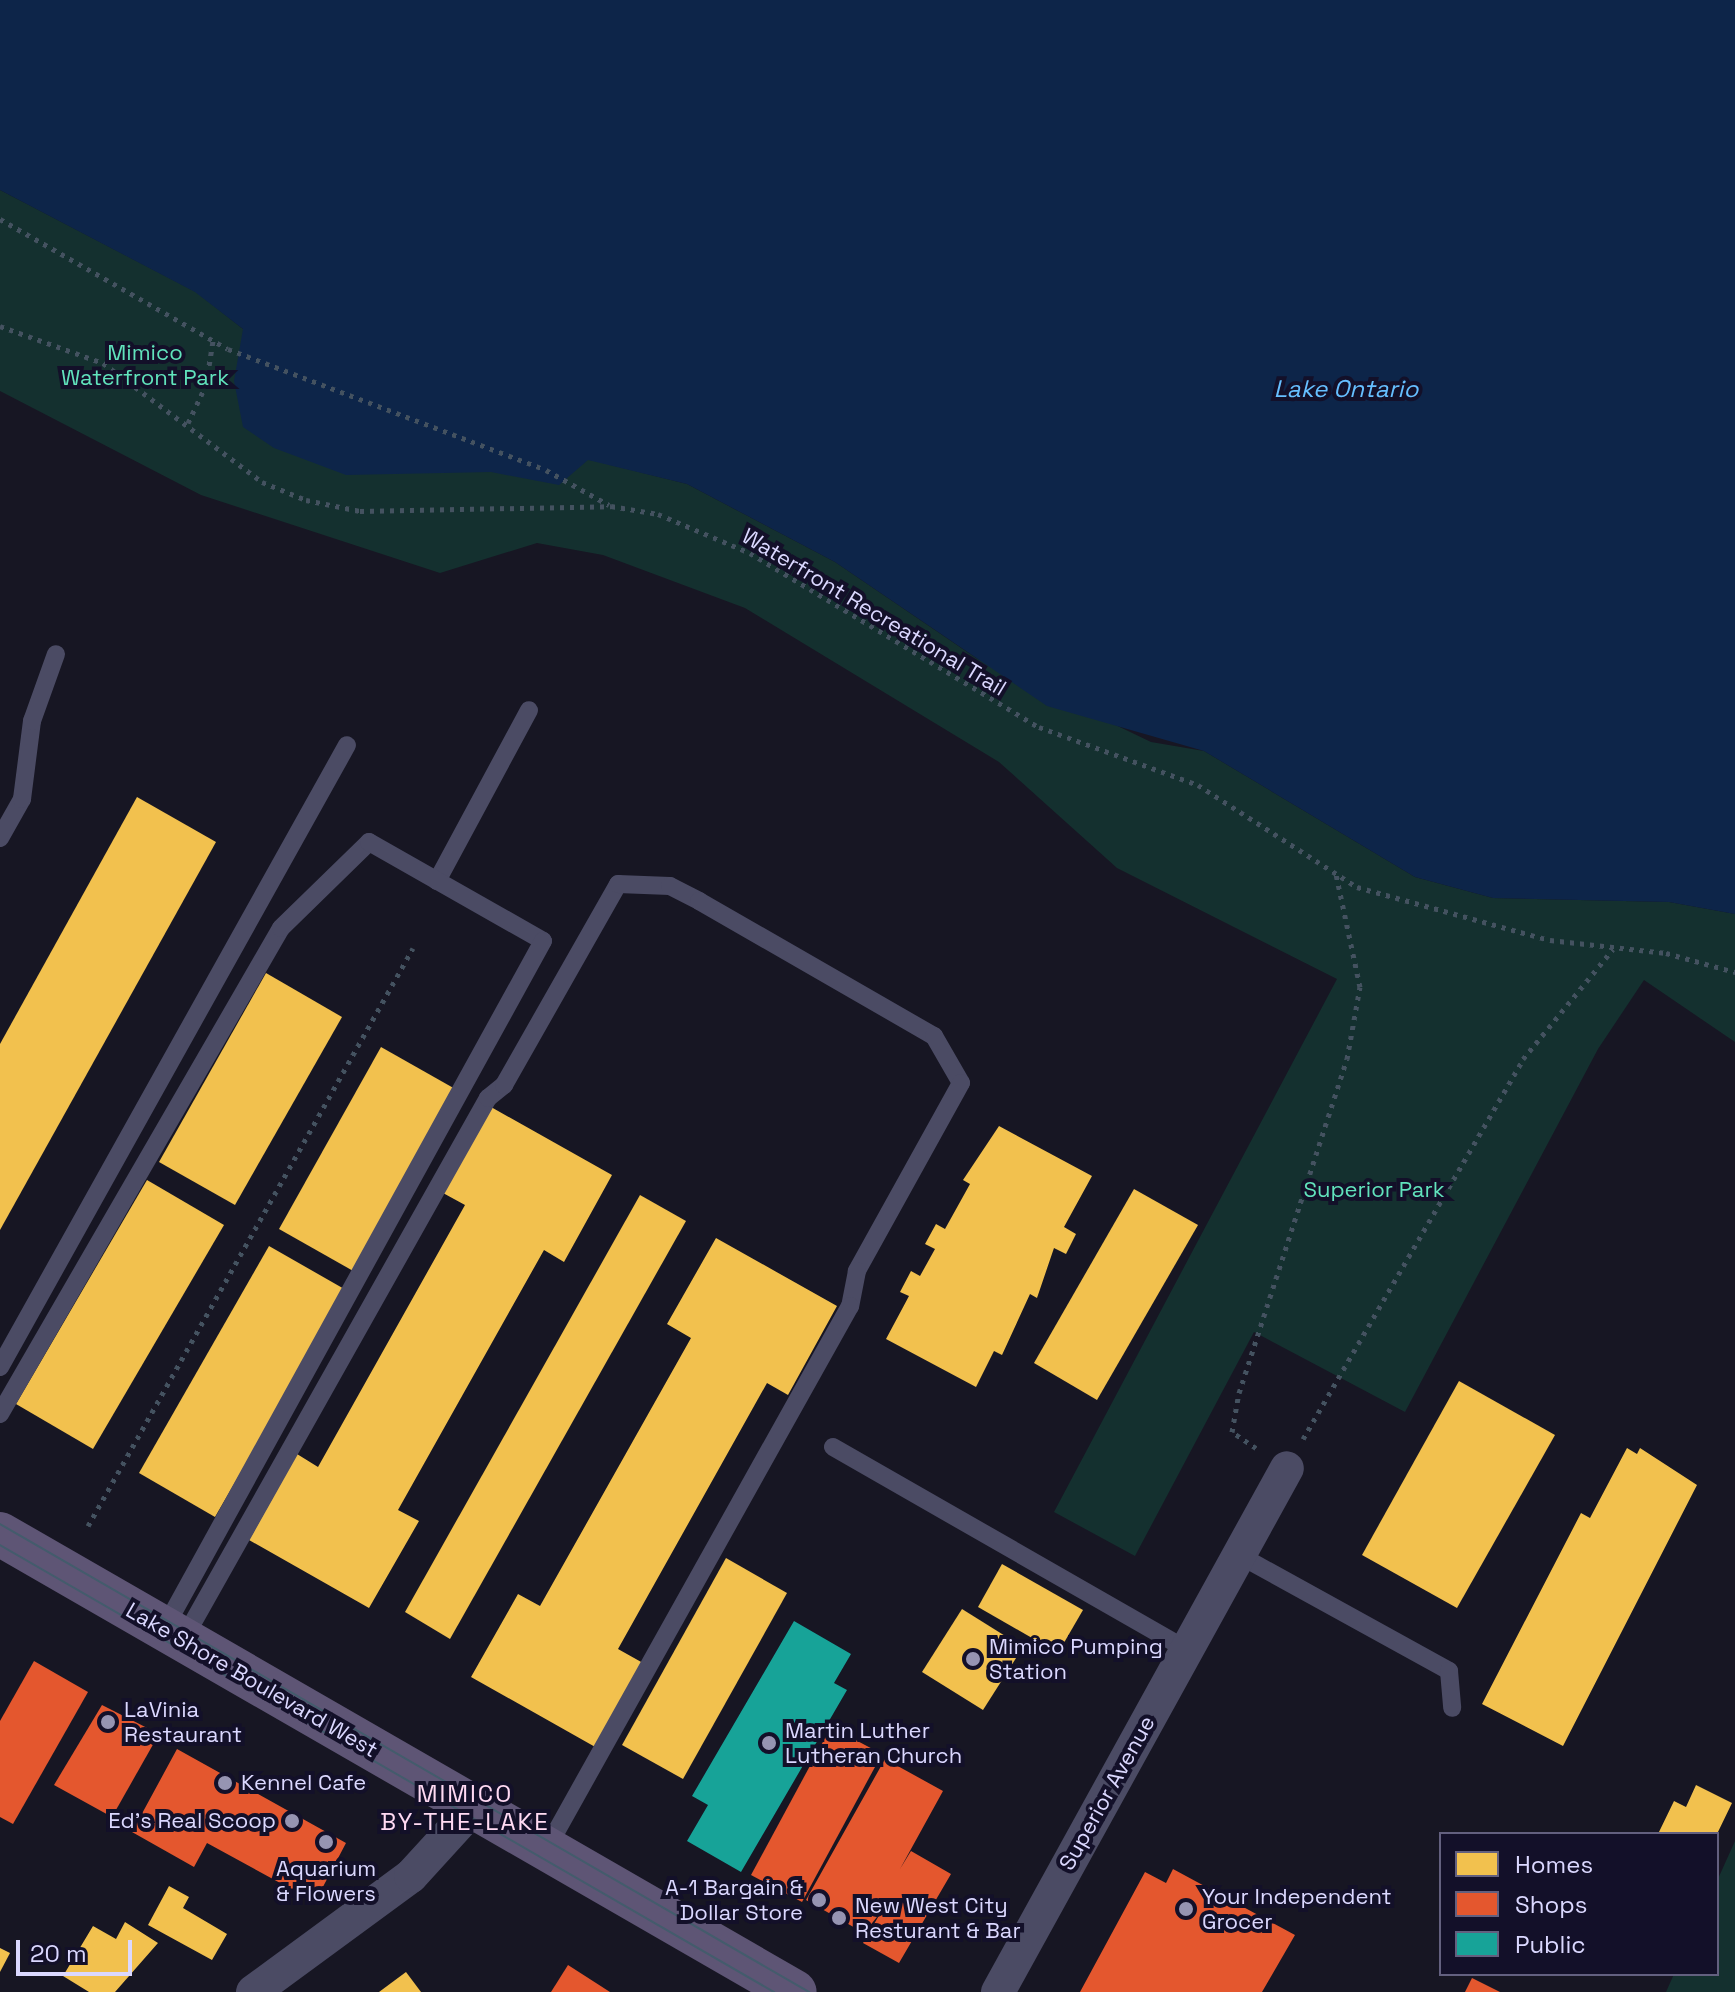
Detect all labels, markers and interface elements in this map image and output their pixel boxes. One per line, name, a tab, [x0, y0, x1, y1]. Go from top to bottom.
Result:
park label: Mimico Waterfront Park	[61, 339, 229, 390]
water label: Lake Ontario	[1274, 375, 1418, 403]
street label: Waterfront Recreational Trail	[737, 522, 1011, 702]
park label: Superior Park	[1303, 1177, 1445, 1203]
street label: Lake Shore Boulevard West	[121, 1597, 383, 1763]
place label: Mimico Pumping Station	[989, 1633, 1163, 1684]
marker: Mimico Pumping Station	[964, 1650, 982, 1668]
place label: LaVinia Restaurant	[124, 1696, 242, 1748]
street label: Superior Avenue	[1054, 1711, 1160, 1875]
marker: LaVinia Restaurant	[99, 1713, 117, 1731]
place label: Martin Luther Lutheran Church	[785, 1717, 962, 1768]
marker: Martin Luther Lutheran Church	[760, 1734, 778, 1752]
place label: Kennel Cafe	[241, 1770, 366, 1796]
marker: Kennel Cafe	[216, 1774, 234, 1792]
district label: MIMICO BY-THE-LAKE	[380, 1780, 550, 1836]
place label: Ed's Real Scoop	[108, 1808, 276, 1834]
marker: Ed's Real Scoop	[283, 1812, 301, 1830]
legend	[1439, 1832, 1719, 1976]
marker: Aquarium & Flowers	[317, 1833, 335, 1851]
text: Homes	[1515, 1849, 1593, 1880]
place label: Aquarium & Flowers	[276, 1855, 376, 1906]
place label: A-1 Bargain & Dollar Store	[665, 1874, 803, 1926]
place label: Your Independent Grocer	[1202, 1883, 1392, 1934]
text: Shops	[1515, 1889, 1587, 1920]
marker: A-1 Bargain & Dollar Store	[810, 1891, 828, 1909]
place label: New West City Resturant & Bar	[855, 1892, 1021, 1944]
marker: Your Independent Grocer	[1177, 1900, 1195, 1918]
marker: New West City Resturant & Bar	[830, 1909, 848, 1927]
scale bar	[20, 1924, 136, 1974]
text: Public	[1515, 1929, 1586, 1960]
text: 20 m	[30, 1938, 87, 1969]

